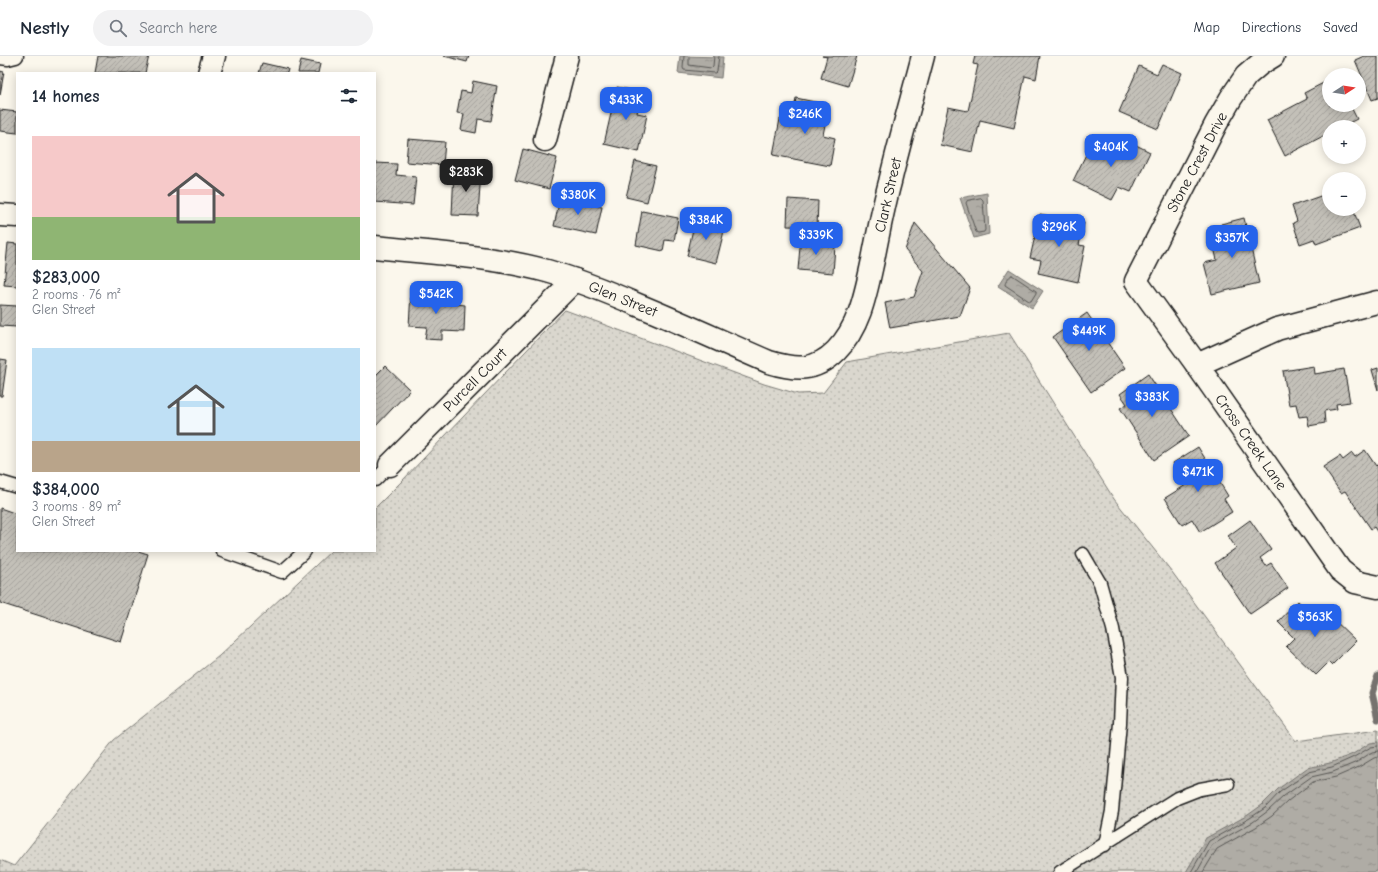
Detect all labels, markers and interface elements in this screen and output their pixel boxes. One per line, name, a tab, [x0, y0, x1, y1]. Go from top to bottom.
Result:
search box	[93, 10, 373, 46]
text: Nestly	[20, 17, 69, 39]
icon: search	[107, 17, 129, 39]
text: Search here	[139, 19, 217, 37]
text: Map	[1193, 19, 1220, 36]
text: Directions	[1242, 19, 1301, 36]
text: Saved	[1323, 19, 1358, 36]
north arrow	[1322, 68, 1366, 112]
map controls	[1322, 68, 1366, 216]
icon: filters	[338, 85, 360, 107]
text: 14 homes	[32, 87, 99, 106]
pin: $433K	[598, 87, 654, 121]
text: $433K	[609, 92, 643, 107]
pin: $246K	[777, 101, 833, 135]
text: $246K	[788, 106, 822, 121]
street label: Stone Crest Drive	[1163, 108, 1231, 215]
button: +	[1322, 120, 1366, 164]
pin: $404K	[1083, 134, 1139, 168]
text: $404K	[1094, 139, 1128, 154]
street label: Clark Street	[871, 155, 905, 234]
pin: $283K	[438, 159, 494, 193]
icon: home	[160, 162, 232, 234]
text: $283K	[449, 164, 483, 179]
button: −	[1322, 172, 1366, 216]
pin: $380K	[550, 182, 606, 216]
text: $380K	[560, 187, 596, 202]
pin: $384K	[678, 207, 734, 241]
text: $384K	[689, 212, 723, 227]
pin: $296K	[1031, 214, 1087, 248]
text: $296K	[1041, 219, 1077, 234]
pin: $339K	[788, 222, 844, 256]
pin: $357K	[1204, 225, 1260, 259]
text: $339K	[799, 227, 833, 242]
text: $357K	[1215, 230, 1249, 245]
text: $283,000	[32, 268, 100, 287]
street label: Glen Street	[586, 277, 661, 321]
pin: $542K	[408, 281, 464, 315]
text: $542K	[419, 286, 453, 301]
text: 2 rooms · 76 m²	[32, 287, 120, 302]
text: Glen Street	[32, 302, 95, 317]
pin: $449K	[1061, 318, 1117, 352]
text: $449K	[1072, 323, 1106, 338]
street label: Purcell Court	[439, 344, 511, 416]
icon: home	[160, 374, 232, 446]
pin: $383K	[1124, 384, 1180, 418]
text: $383K	[1135, 389, 1169, 404]
street label: Cross Creek Lane	[1211, 390, 1291, 494]
pin: $471K	[1170, 459, 1226, 493]
text: $471K	[1182, 464, 1214, 479]
text: $384,000	[32, 480, 100, 499]
text: 3 rooms · 89 m²	[32, 499, 121, 514]
text: Glen Street	[32, 514, 95, 529]
pin: $563K	[1287, 604, 1343, 638]
text: $563K	[1297, 609, 1333, 624]

